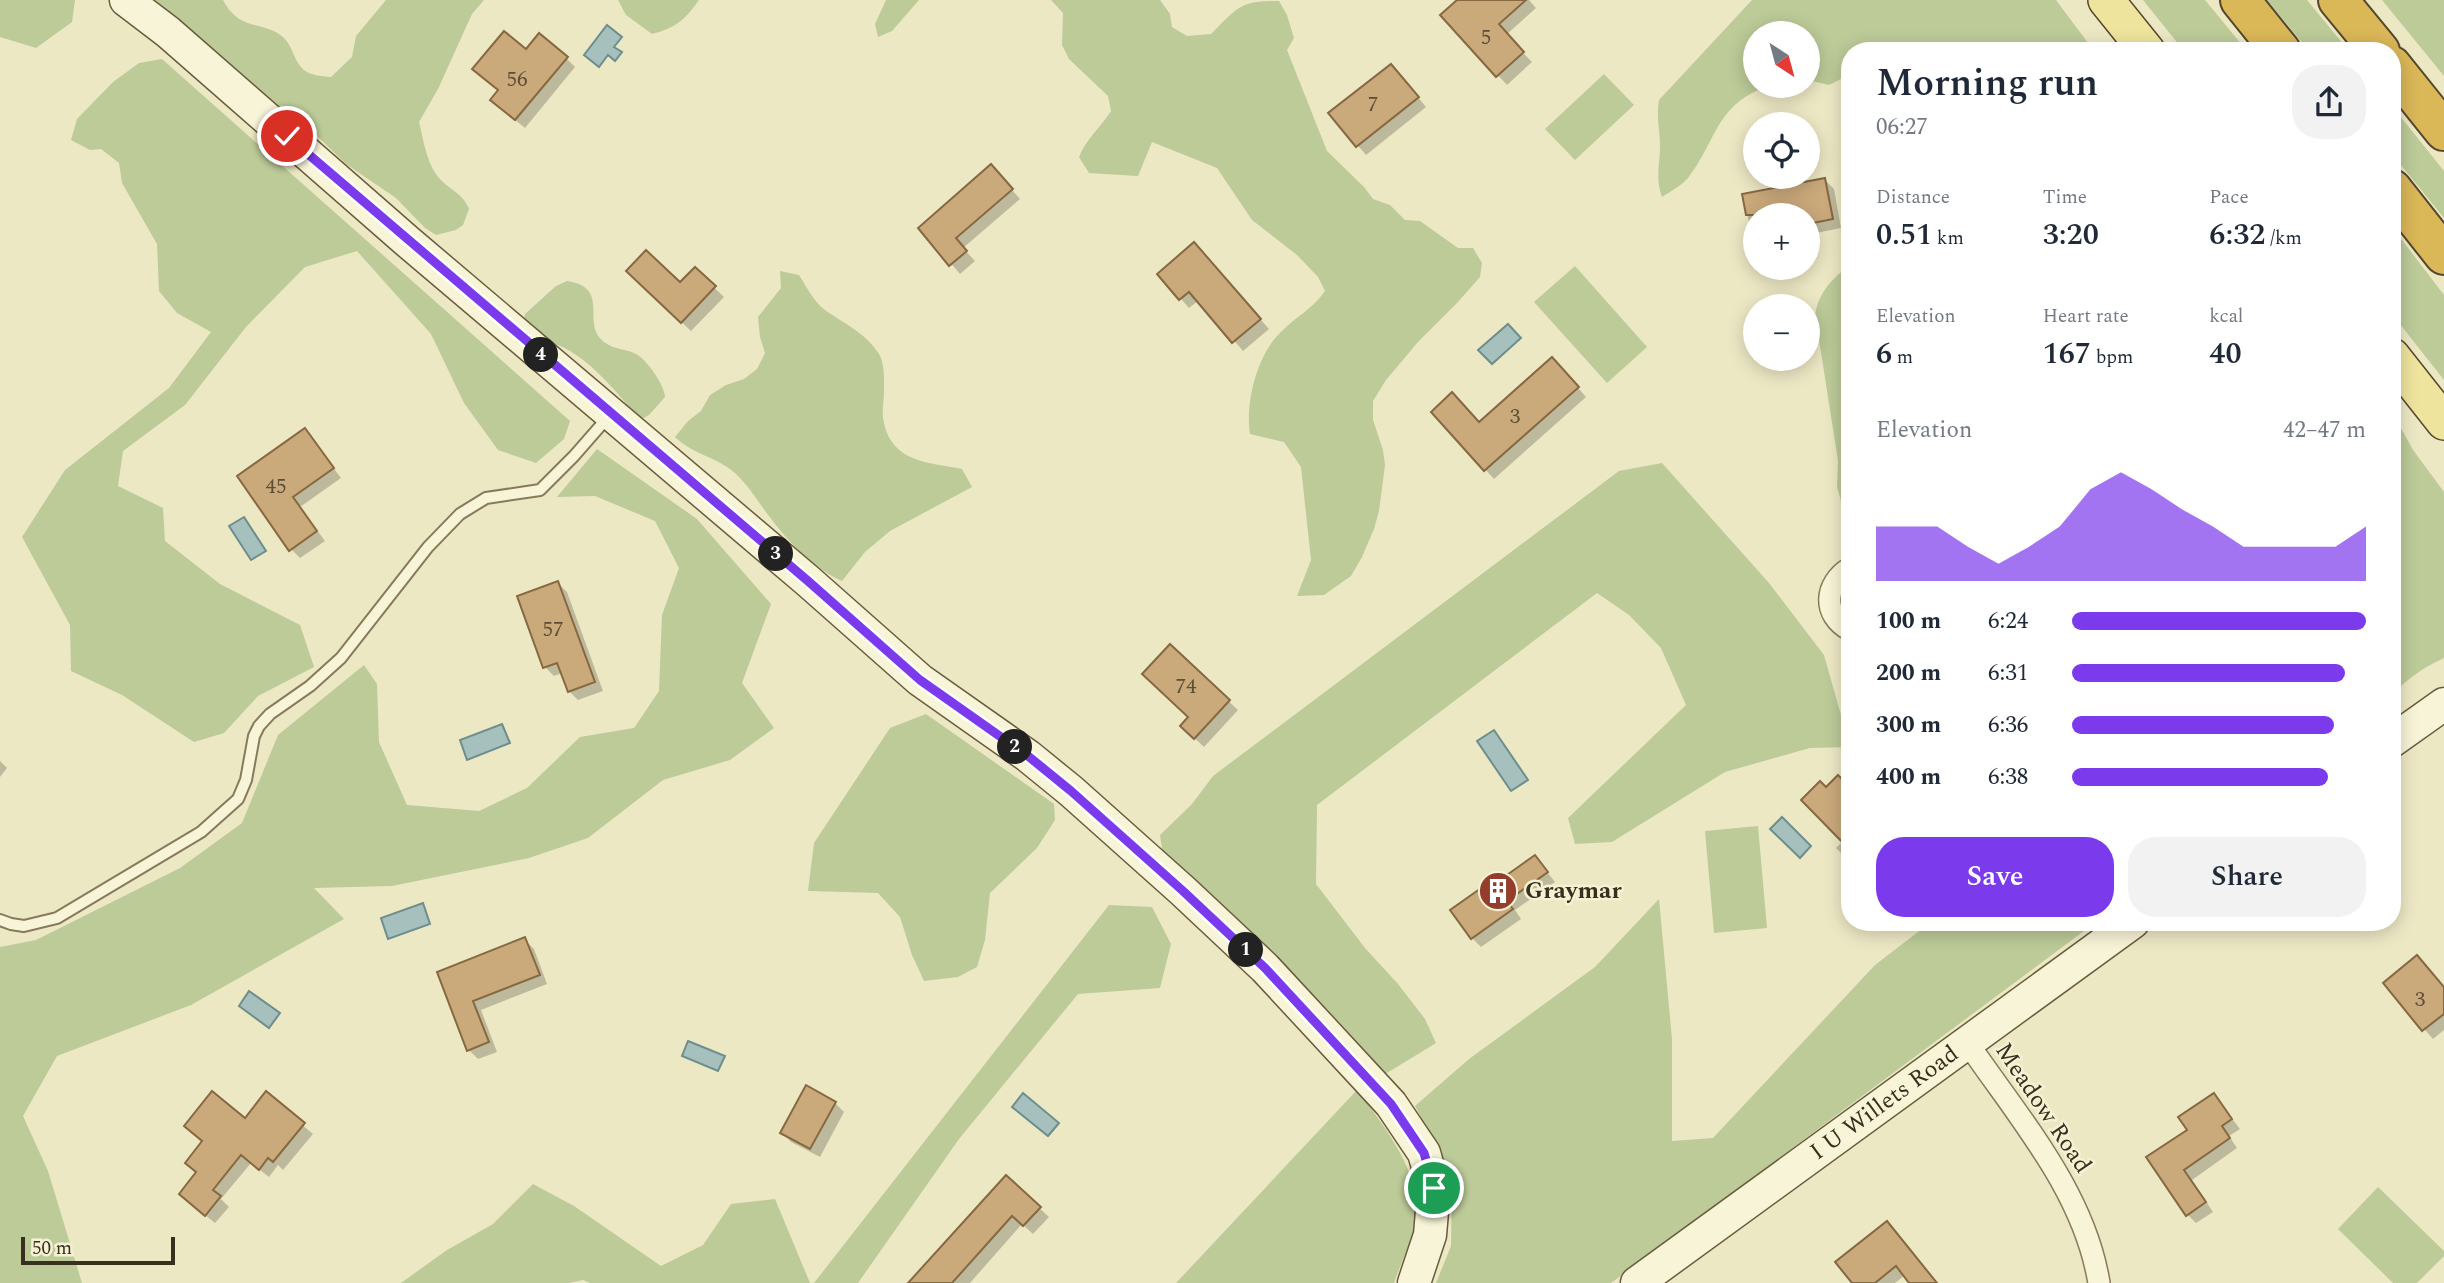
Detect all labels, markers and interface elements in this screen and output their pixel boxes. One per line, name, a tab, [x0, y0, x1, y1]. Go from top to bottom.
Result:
north arrow	[1743, 21, 1820, 98]
map controls	[1743, 21, 1820, 371]
house number: 5	[1481, 22, 1491, 54]
text: Morning run	[1876, 55, 2098, 113]
house number: 56	[507, 64, 528, 96]
button: share	[2292, 65, 2366, 139]
house number: 7	[1368, 89, 1378, 121]
pin	[257, 106, 317, 166]
text: 06:27	[1876, 110, 1928, 145]
button: locate	[1743, 112, 1820, 189]
icon: check	[268, 117, 306, 155]
text: Distance	[1876, 183, 1950, 212]
text: Time	[2043, 183, 2087, 212]
text: Pace	[2209, 183, 2249, 212]
button: +	[1743, 203, 1820, 280]
text: 0.51	[1876, 212, 1932, 258]
text: 3:20	[2043, 212, 2099, 258]
text: 6:32	[2209, 212, 2265, 258]
text: km	[1932, 224, 1964, 253]
text: /km	[2265, 224, 2302, 253]
button: −	[1743, 294, 1820, 371]
text: Elevation	[1876, 302, 1956, 331]
text: Heart rate	[2043, 302, 2129, 331]
text: kcal	[2209, 302, 2243, 331]
text: 6	[1876, 331, 1892, 377]
text: 167	[2043, 331, 2091, 377]
text: 40	[2209, 331, 2242, 377]
pin: 4	[524, 338, 558, 372]
text: 4	[535, 340, 546, 369]
text: m	[1892, 343, 1913, 372]
text: bpm	[2091, 343, 2133, 372]
house number: 3	[1510, 401, 1521, 433]
text: Elevation	[1876, 413, 1972, 448]
text: 42–47 m	[2283, 413, 2366, 448]
house number: 45	[266, 471, 287, 503]
pin: 3	[758, 536, 794, 572]
text: 3	[770, 539, 781, 568]
text: 100 m	[1876, 604, 1941, 639]
text: 6:24	[1988, 604, 2028, 639]
house number: 57	[543, 614, 564, 646]
text: 200 m	[1876, 656, 1941, 691]
text: 6:31	[1988, 656, 2028, 691]
house number: 74	[1176, 671, 1197, 703]
text: 300 m	[1876, 708, 1941, 743]
text: 6:36	[1988, 708, 2028, 743]
pin: 2	[998, 730, 1032, 764]
text: 2	[1009, 732, 1020, 761]
text: 400 m	[1876, 760, 1941, 795]
text: 6:38	[1988, 760, 2028, 795]
button: Save	[1876, 837, 2114, 917]
button: Share	[2128, 837, 2366, 917]
building icon: Graymar	[1477, 870, 1519, 912]
place label: Graymar	[1525, 873, 1622, 909]
pin: 1	[1228, 932, 1264, 968]
text: 1	[1240, 935, 1251, 964]
house number: 3	[2415, 984, 2426, 1016]
street label: Meadow Road	[1986, 1035, 2100, 1181]
street label: I U Willets Road	[1803, 1036, 1966, 1169]
pin	[1404, 1158, 1464, 1218]
icon: arrive	[1415, 1169, 1453, 1207]
scale bar	[21, 1234, 175, 1266]
text: 50 m	[32, 1234, 72, 1263]

